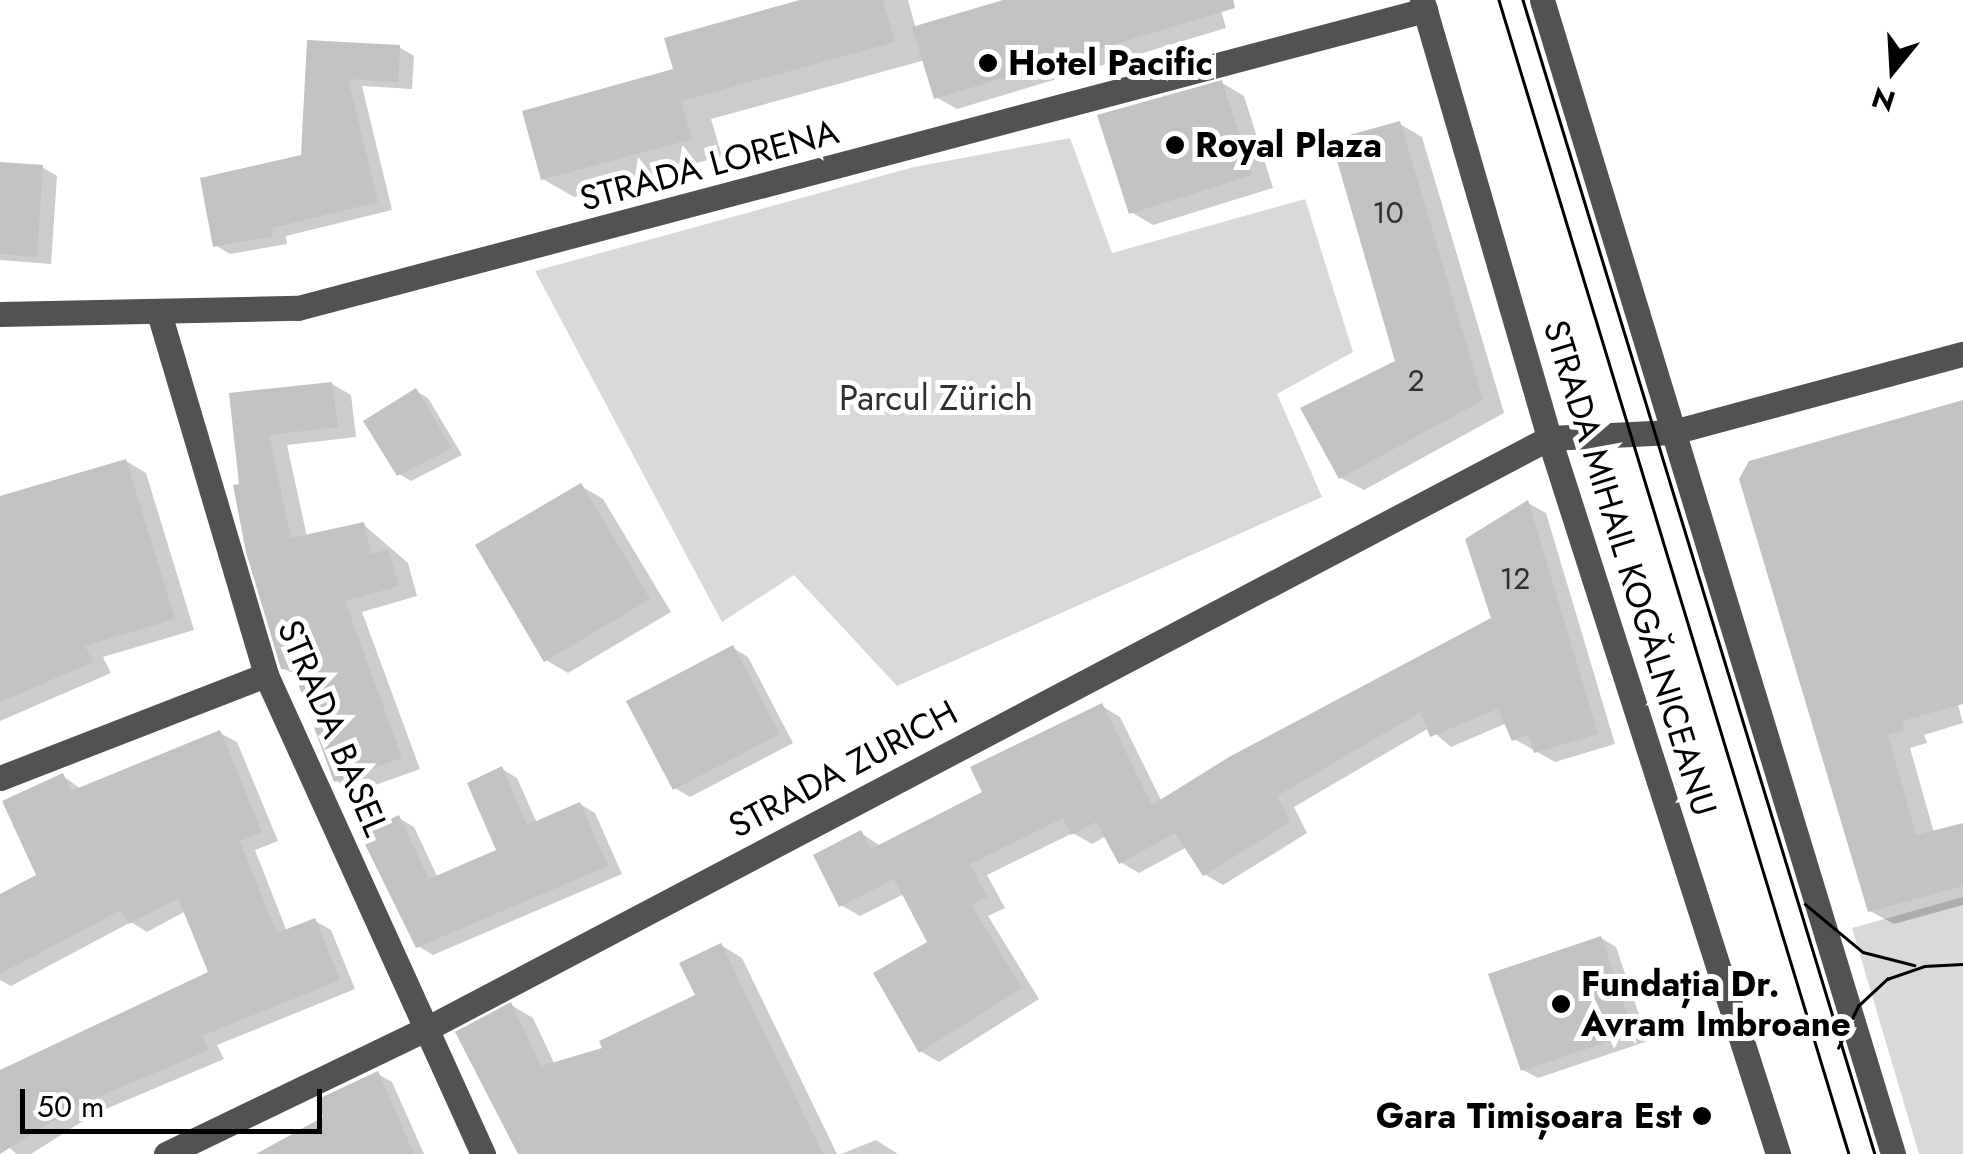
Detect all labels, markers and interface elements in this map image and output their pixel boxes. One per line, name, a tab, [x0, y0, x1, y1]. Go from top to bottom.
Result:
north arrow	[1843, 20, 1943, 120]
place label: Hotel Pacific	[1008, 42, 1213, 84]
marker: Hotel Pacific	[977, 52, 999, 74]
text: N	[1867, 76, 1900, 122]
street label: STRADA LORENA	[575, 110, 843, 220]
place label: Royal Plaza	[1195, 124, 1382, 166]
marker: Royal Plaza	[1164, 134, 1186, 156]
house number: 10	[1372, 195, 1404, 231]
street label: STRADA MIHAIL KOGĂLNICEANU	[1534, 315, 1726, 821]
house number: 2	[1407, 363, 1425, 399]
park label: Parcul Zürich	[839, 377, 1033, 419]
house number: 12	[1500, 561, 1530, 597]
street label: STRADA BASEL	[269, 614, 397, 842]
street label: STRADA ZURICH	[722, 691, 964, 847]
place label: Fundația Dr. Avram Imbroane	[1581, 963, 1851, 1045]
marker: Fundația Dr. Avram Imbroane	[1550, 993, 1572, 1015]
scale bar	[25, 1069, 328, 1131]
text: 50 m	[37, 1085, 104, 1128]
place label: Gara Timișoara Est	[1376, 1095, 1682, 1137]
marker: Gara Timișoara Est	[1691, 1105, 1713, 1127]

